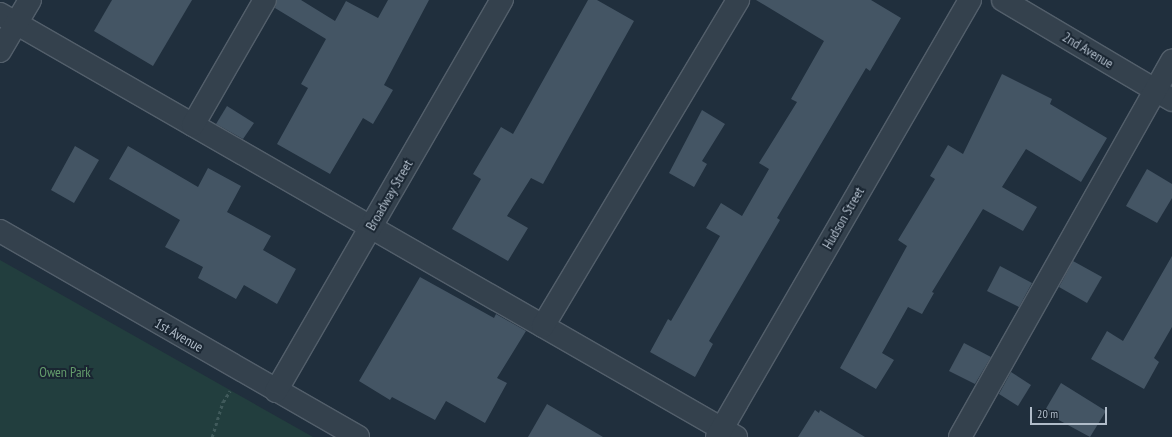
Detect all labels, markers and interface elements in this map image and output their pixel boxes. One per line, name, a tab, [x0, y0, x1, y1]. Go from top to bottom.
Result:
street label: 2nd Avenue	[1059, 28, 1117, 72]
street label: Broadway Street	[362, 157, 416, 233]
street label: Hudson Street	[819, 184, 867, 252]
street label: 1st Avenue	[152, 314, 206, 356]
park label: Owen Park	[39, 364, 91, 380]
scale bar	[1032, 399, 1109, 425]
text: 20 m	[1037, 406, 1058, 421]

